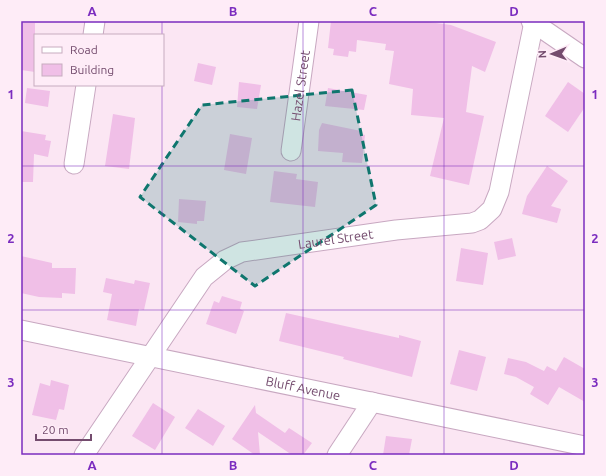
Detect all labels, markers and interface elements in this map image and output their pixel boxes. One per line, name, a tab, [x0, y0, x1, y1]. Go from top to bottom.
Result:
text: A	[87, 4, 97, 18]
text: B	[229, 4, 238, 18]
text: C	[369, 4, 378, 18]
text: D	[509, 4, 519, 18]
legend	[34, 34, 164, 86]
north arrow	[532, 34, 572, 74]
text: Road	[70, 43, 98, 56]
street label: Hazel Street	[288, 49, 312, 122]
text: N	[536, 50, 548, 59]
text: Building	[70, 63, 114, 76]
text: 1	[7, 87, 15, 101]
text: 1	[591, 87, 599, 101]
street label: Laurel Street	[297, 226, 374, 251]
text: 2	[7, 231, 15, 245]
text: 2	[591, 231, 599, 245]
street label: Bluff Avenue	[265, 374, 342, 403]
text: 3	[7, 375, 15, 389]
text: 3	[591, 375, 599, 389]
scale bar	[36, 416, 91, 442]
text: 20 m	[42, 423, 69, 436]
text: A	[87, 458, 97, 472]
text: B	[229, 458, 238, 472]
text: C	[369, 458, 378, 472]
text: D	[509, 458, 519, 472]

